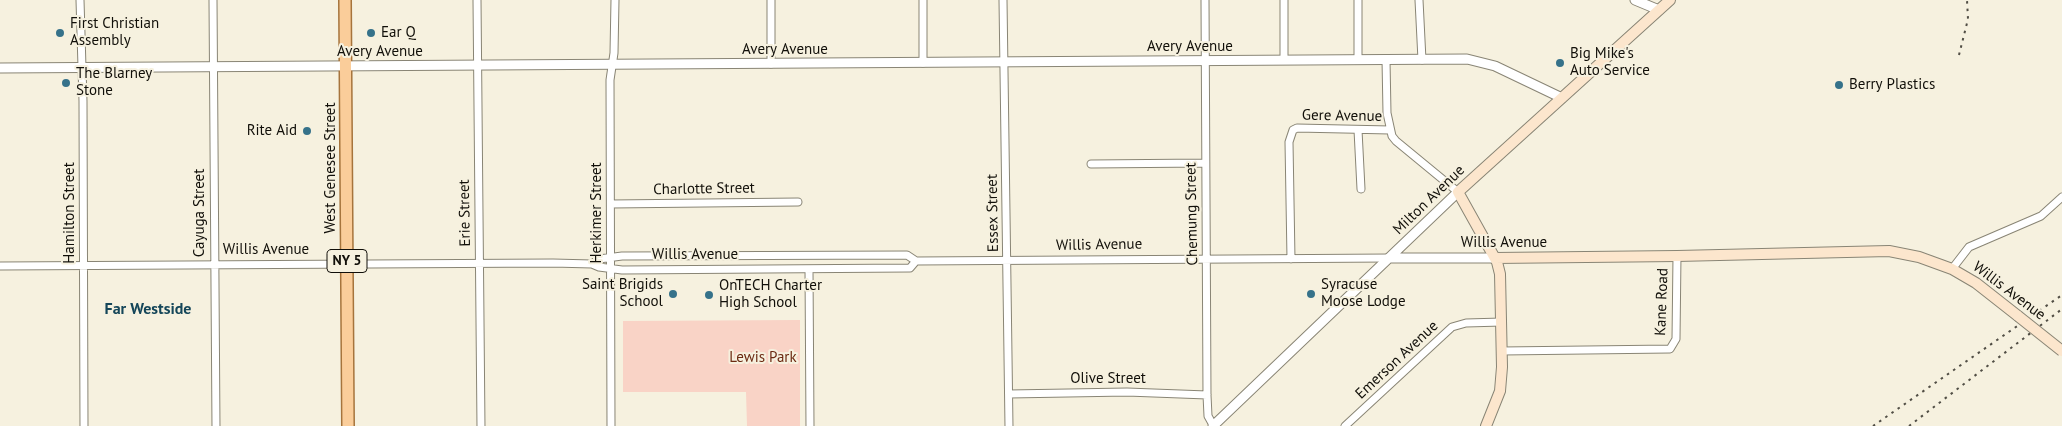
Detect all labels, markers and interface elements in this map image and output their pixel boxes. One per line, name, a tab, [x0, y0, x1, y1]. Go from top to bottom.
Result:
place label: First Christian Assembly	[70, 15, 159, 50]
place label: Ear Q	[381, 24, 416, 42]
marker: First Christian Assembly	[54, 27, 66, 39]
marker: Ear Q	[365, 27, 377, 39]
street label: Avery Avenue	[1147, 38, 1233, 56]
street label: Avery Avenue	[742, 41, 828, 59]
street label: Avery Avenue	[337, 43, 423, 61]
place label: Big Mike's Auto Service	[1570, 45, 1650, 80]
marker: Big Mike's Auto Service	[1554, 57, 1566, 69]
place label: The Blarney Stone	[76, 65, 152, 100]
place label: Berry Plastics	[1849, 76, 1935, 94]
marker: The Blarney Stone	[60, 77, 72, 89]
marker: Berry Plastics	[1833, 79, 1845, 91]
street label: West Genesee Street	[322, 102, 340, 234]
street label: Gere Avenue	[1302, 106, 1382, 126]
place label: Rite Aid	[247, 122, 297, 140]
marker: Rite Aid	[301, 125, 313, 137]
street label: Milton Avenue	[1390, 161, 1468, 239]
street label: Hamilton Street	[61, 162, 79, 264]
street label: Herkimer Street	[588, 162, 606, 264]
street label: Chemung Street	[1182, 162, 1202, 266]
street label: Cayuga Street	[191, 169, 209, 257]
street label: Essex Street	[983, 174, 1003, 252]
street label: Erie Street	[455, 179, 475, 247]
street label: Charlotte Street	[653, 179, 755, 199]
street label: Willis Avenue	[1461, 234, 1547, 252]
street label: Willis Avenue	[1056, 235, 1142, 255]
street label: Willis Avenue	[223, 241, 309, 259]
street label: Willis Avenue	[652, 246, 738, 264]
road number: NY 5	[327, 250, 367, 272]
street label: Willis Avenue	[1969, 258, 2049, 324]
street label: Kane Road	[1652, 268, 1672, 336]
place label: Saint Brigids School	[582, 276, 663, 311]
place label: Syracuse Moose Lodge	[1321, 276, 1406, 311]
place label: OnTECH Charter High School	[719, 277, 822, 312]
marker: Saint Brigids School	[667, 288, 679, 300]
marker: Syracuse Moose Lodge	[1305, 288, 1317, 300]
marker: OnTECH Charter High School	[703, 289, 715, 301]
district label: Far Westside	[105, 299, 191, 319]
street label: Emerson Avenue	[1352, 317, 1442, 403]
park label: Lewis Park	[729, 349, 797, 367]
street label: Olive Street	[1070, 370, 1146, 388]

